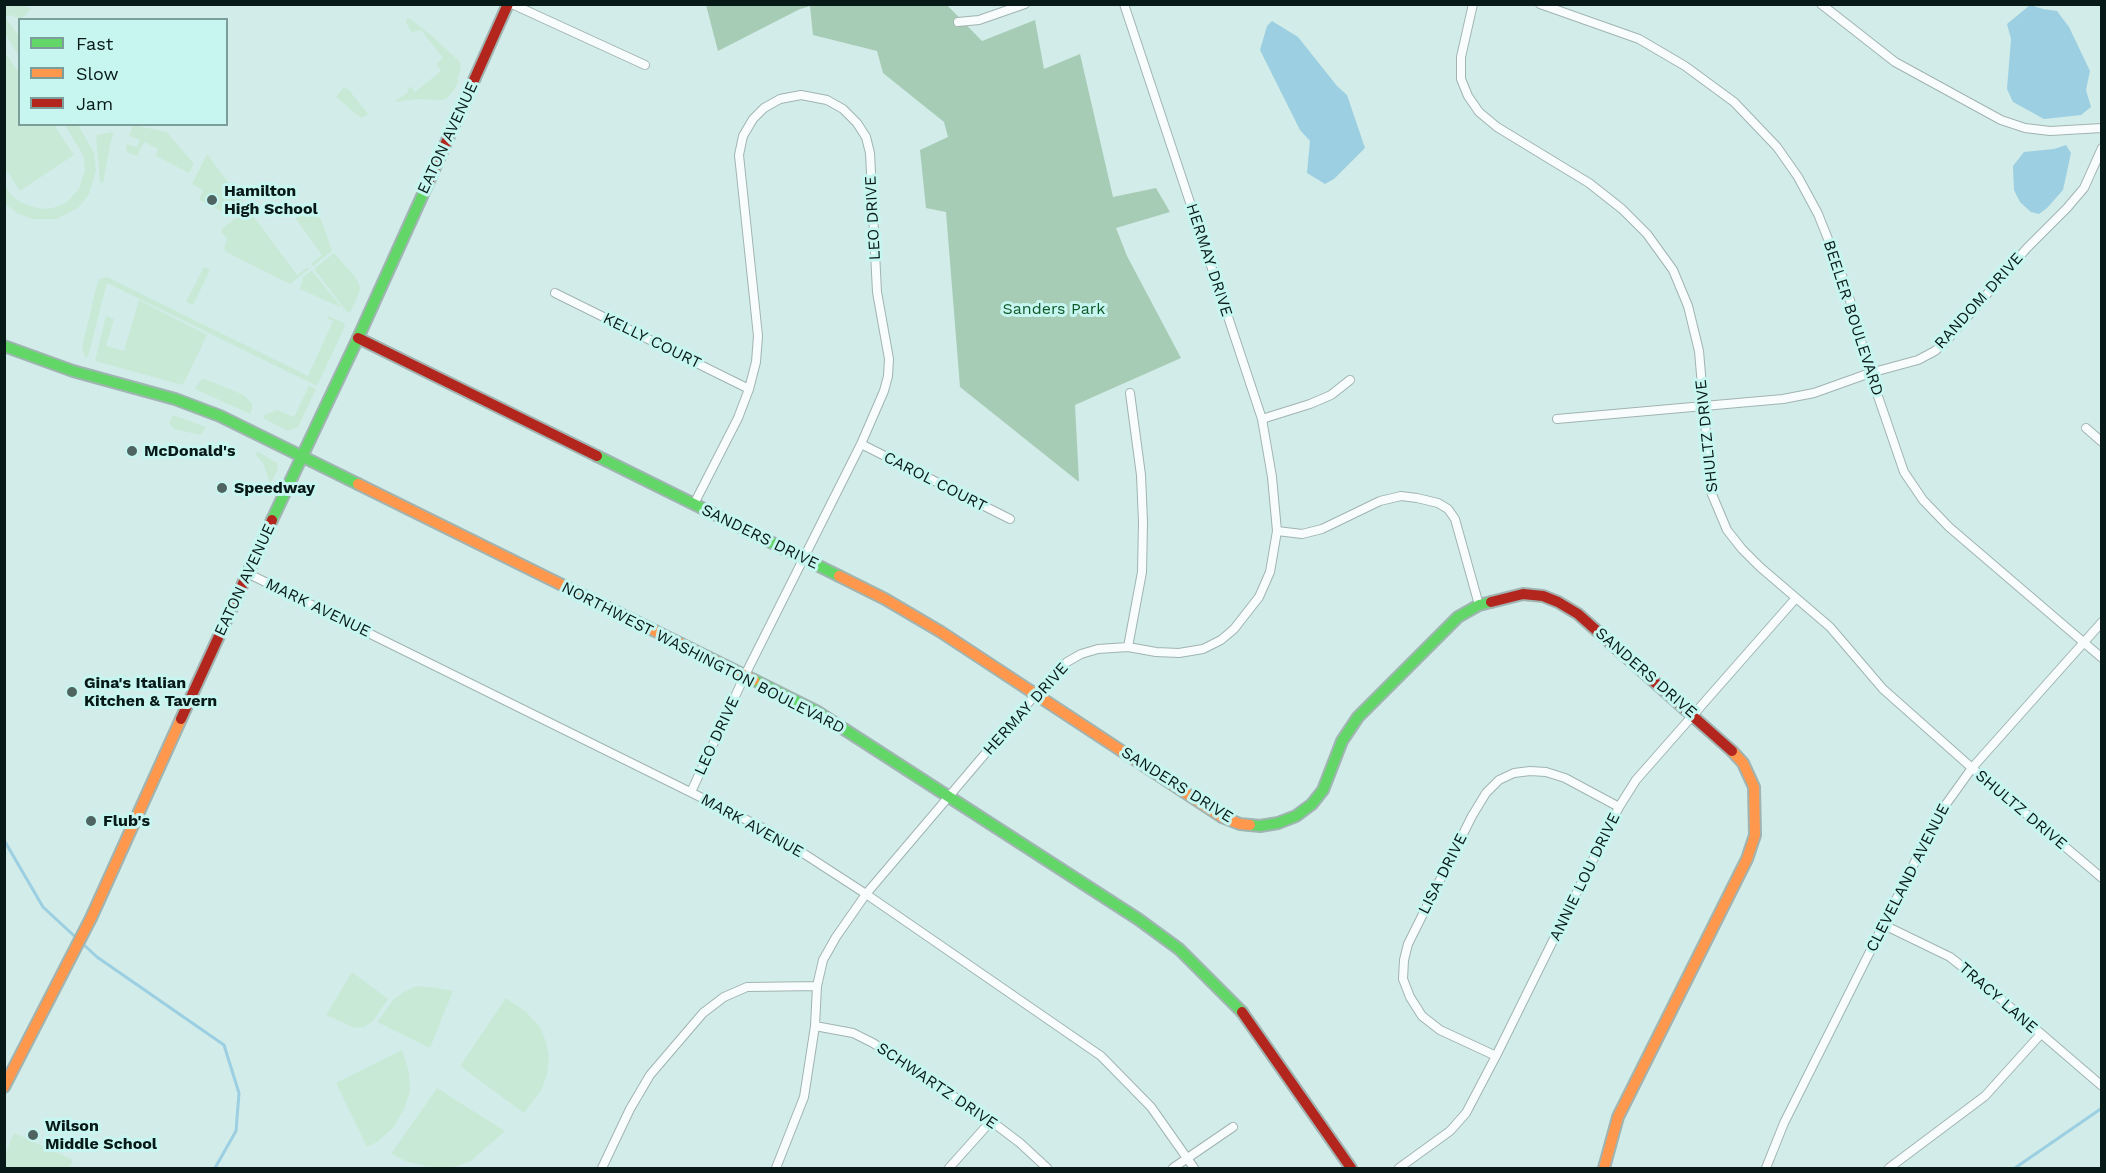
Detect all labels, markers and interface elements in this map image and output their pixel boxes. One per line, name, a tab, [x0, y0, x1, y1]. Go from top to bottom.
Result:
legend	[18, 18, 228, 126]
text: Fast	[76, 33, 113, 54]
text: Slow	[76, 63, 119, 84]
street label: EATON AVENUE	[414, 79, 482, 197]
text: Jam	[76, 93, 113, 114]
street label: LEO DRIVE	[861, 175, 885, 261]
place label: Hamilton High School	[224, 181, 318, 219]
marker: Hamilton High School	[205, 193, 219, 207]
street label: HERMAY DRIVE	[1182, 201, 1236, 319]
street label: BEELER BOULEVARD	[1819, 238, 1887, 398]
street label: RANDOM DRIVE	[1931, 249, 2027, 353]
park label: Sanders Park	[1003, 299, 1105, 319]
street label: KELLY COURT	[600, 309, 704, 373]
street label: SHULTZ DRIVE	[1692, 379, 1722, 493]
place label: McDonald's	[144, 441, 236, 461]
marker: McDonald's	[125, 444, 139, 458]
street label: CAROL COURT	[880, 448, 990, 516]
place label: Speedway	[234, 478, 315, 498]
marker: Speedway	[215, 481, 229, 495]
street label: SANDERS DRIVE	[698, 500, 822, 574]
street label: EATON AVENUE	[211, 521, 279, 639]
street label: MARK AVENUE	[262, 574, 374, 642]
street label: NORTHWEST WASHINGTON BOULEVARD	[558, 578, 848, 738]
street label: SANDERS DRIVE	[1591, 624, 1701, 722]
street label: HERMAY DRIVE	[979, 659, 1073, 759]
place label: Gina's Italian Kitchen & Tavern	[84, 673, 217, 711]
marker: Gina's Italian Kitchen & Tavern	[65, 685, 79, 699]
street label: LEO DRIVE	[690, 694, 744, 778]
street label: SANDERS DRIVE	[1118, 743, 1236, 827]
street label: SHULTZ DRIVE	[1971, 766, 2071, 854]
street label: MARK AVENUE	[697, 790, 807, 862]
street label: CLEVELAND AVENUE	[1862, 801, 1954, 955]
street label: ANNIE LOU DRIVE	[1546, 810, 1624, 944]
place label: Flub's	[103, 811, 150, 831]
marker: Flub's	[84, 814, 98, 828]
street label: LISA DRIVE	[1414, 830, 1472, 918]
street label: TRACY LANE	[1955, 959, 2041, 1037]
street label: SCHWARTZ DRIVE	[873, 1039, 1001, 1133]
place label: Wilson Middle School	[45, 1116, 157, 1154]
marker: Wilson Middle School	[26, 1128, 40, 1142]

